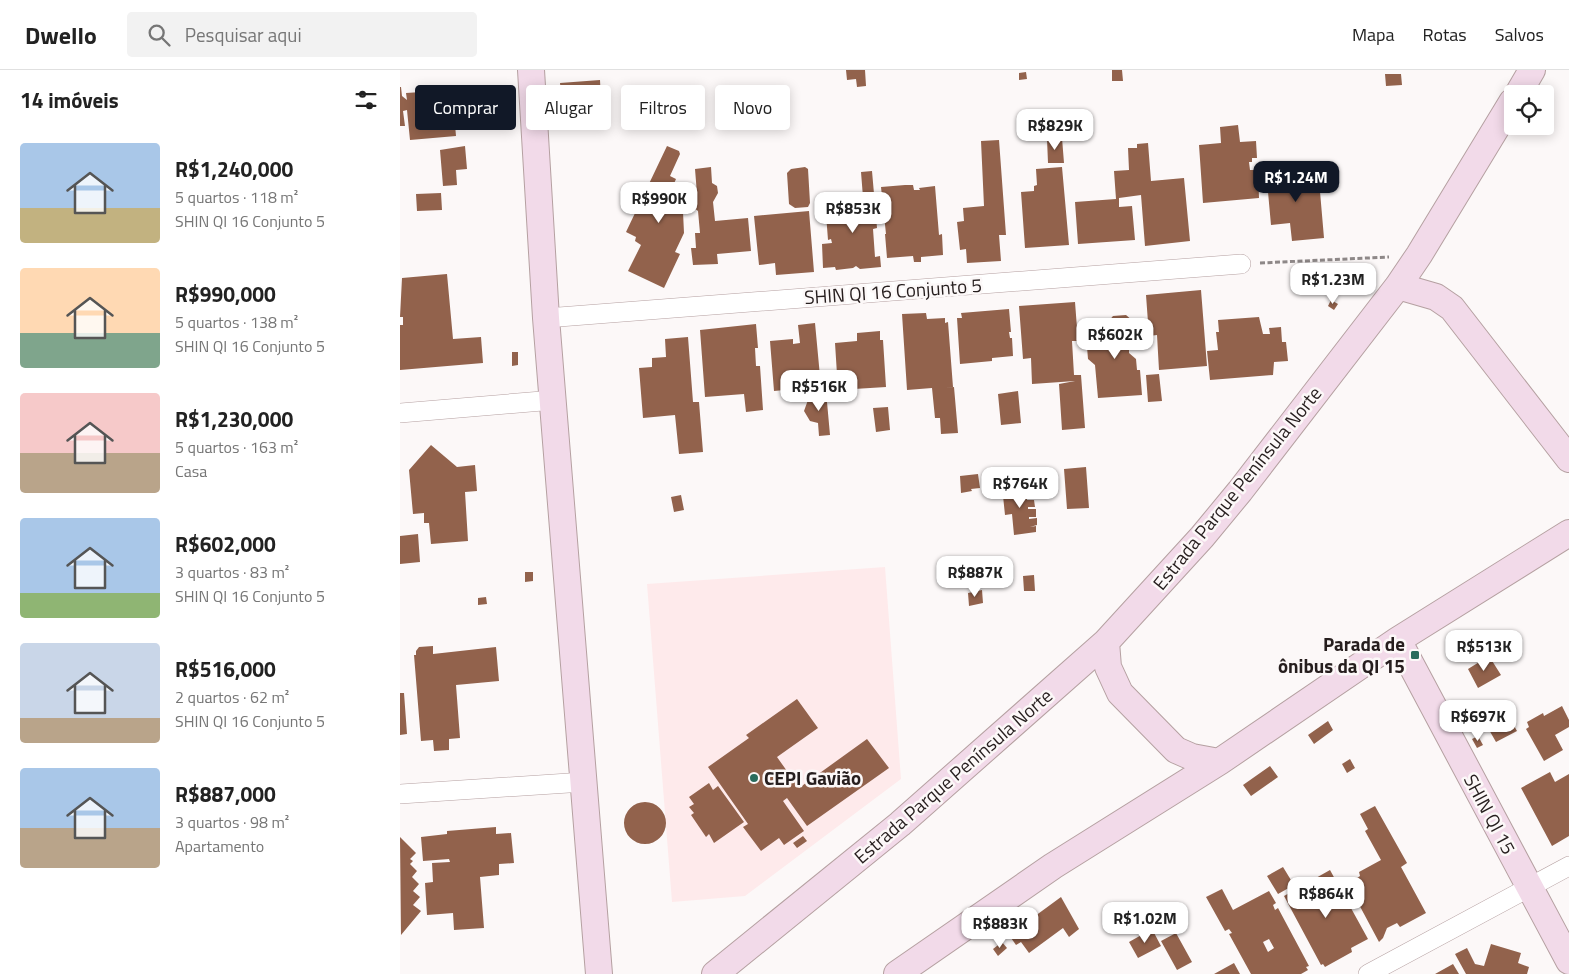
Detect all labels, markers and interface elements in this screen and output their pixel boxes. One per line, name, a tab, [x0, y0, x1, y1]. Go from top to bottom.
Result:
search box	[127, 12, 477, 57]
text: Dwello	[25, 17, 97, 53]
text: Pesquisar aqui	[185, 20, 302, 49]
icon: search	[145, 21, 173, 49]
text: Mapa	[1352, 21, 1395, 48]
text: Rotas	[1423, 21, 1467, 48]
text: Salvos	[1495, 21, 1544, 48]
text: 14 imóveis	[20, 84, 119, 116]
chip: Comprar	[415, 85, 516, 130]
chip: Alugar	[526, 85, 611, 130]
chip: Filtros	[621, 85, 705, 130]
chip: Novo	[715, 85, 790, 130]
map controls	[1504, 85, 1554, 135]
button: locate	[1504, 85, 1554, 135]
icon: filters	[352, 86, 380, 114]
pin: R$829K	[1014, 108, 1096, 151]
text: R$829K	[1027, 113, 1083, 137]
text: R$1,240,000	[175, 153, 293, 185]
pin: R$1.24M	[1250, 160, 1342, 203]
icon: home	[60, 163, 120, 223]
text: R$1.24M	[1264, 165, 1328, 189]
pin: R$990K	[618, 182, 700, 224]
text: 5 quartos · 118 m²	[175, 185, 298, 209]
text: R$990K	[631, 186, 687, 210]
pin: R$853K	[812, 191, 894, 234]
text: R$853K	[825, 196, 881, 220]
text: SHIN QI 16 Conjunto 5	[175, 209, 325, 233]
pin: R$1.23M	[1287, 262, 1379, 305]
text: R$1.23M	[1301, 267, 1365, 291]
street label: SHIN QI 16 Conjunto 5	[803, 270, 983, 311]
text: R$990,000	[175, 278, 276, 310]
icon: home	[60, 288, 120, 348]
text: 5 quartos · 138 m²	[175, 310, 298, 334]
pin: R$602K	[1074, 318, 1156, 360]
text: R$602K	[1087, 322, 1143, 346]
text: SHIN QI 16 Conjunto 5	[175, 334, 325, 358]
pin: R$516K	[778, 370, 860, 412]
text: R$516K	[791, 374, 847, 398]
street label: Estrada Parque Península Norte	[1145, 380, 1328, 596]
text: R$1,230,000	[175, 403, 293, 435]
icon: home	[60, 413, 120, 473]
text: 5 quartos · 163 m²	[175, 435, 298, 459]
text: Casa	[175, 459, 207, 483]
pin: R$764K	[979, 466, 1061, 509]
text: R$764K	[992, 471, 1048, 495]
text: R$602,000	[175, 528, 276, 560]
icon: home	[60, 538, 120, 598]
pin: R$887K	[934, 556, 1016, 598]
text: 3 quartos · 83 m²	[175, 560, 289, 584]
text: R$887K	[947, 560, 1003, 584]
text: SHIN QI 16 Conjunto 5	[175, 584, 325, 608]
place label: Parada de ônibus da QI 15	[1278, 629, 1405, 680]
pin: R$513K	[1443, 630, 1525, 672]
text: R$513K	[1456, 634, 1512, 658]
marker: Parada de ônibus da QI 15	[1409, 649, 1421, 661]
text: R$516,000	[175, 653, 276, 685]
icon: home	[60, 663, 120, 723]
street label: Estrada Parque Península Norte	[847, 681, 1058, 870]
text: 2 quartos · 62 m²	[175, 685, 289, 709]
pin: R$697K	[1437, 700, 1519, 742]
text: R$697K	[1450, 704, 1506, 728]
text: SHIN QI 16 Conjunto 5	[175, 709, 325, 733]
place label: CEPI Gavião	[764, 763, 861, 792]
street label: SHIN QI 15	[1457, 768, 1524, 859]
marker: CEPI Gavião	[748, 772, 760, 784]
text: R$887,000	[175, 778, 276, 810]
icon: home	[60, 788, 120, 848]
text: 3 quartos · 98 m²	[175, 810, 289, 834]
text: Apartamento	[175, 834, 264, 858]
pin: R$864K	[1285, 876, 1367, 919]
text: R$864K	[1298, 881, 1354, 905]
pin: R$1.02M	[1099, 902, 1191, 944]
pin: R$883K	[959, 906, 1041, 949]
text: R$1.02M	[1113, 906, 1177, 930]
text: R$883K	[972, 911, 1028, 935]

